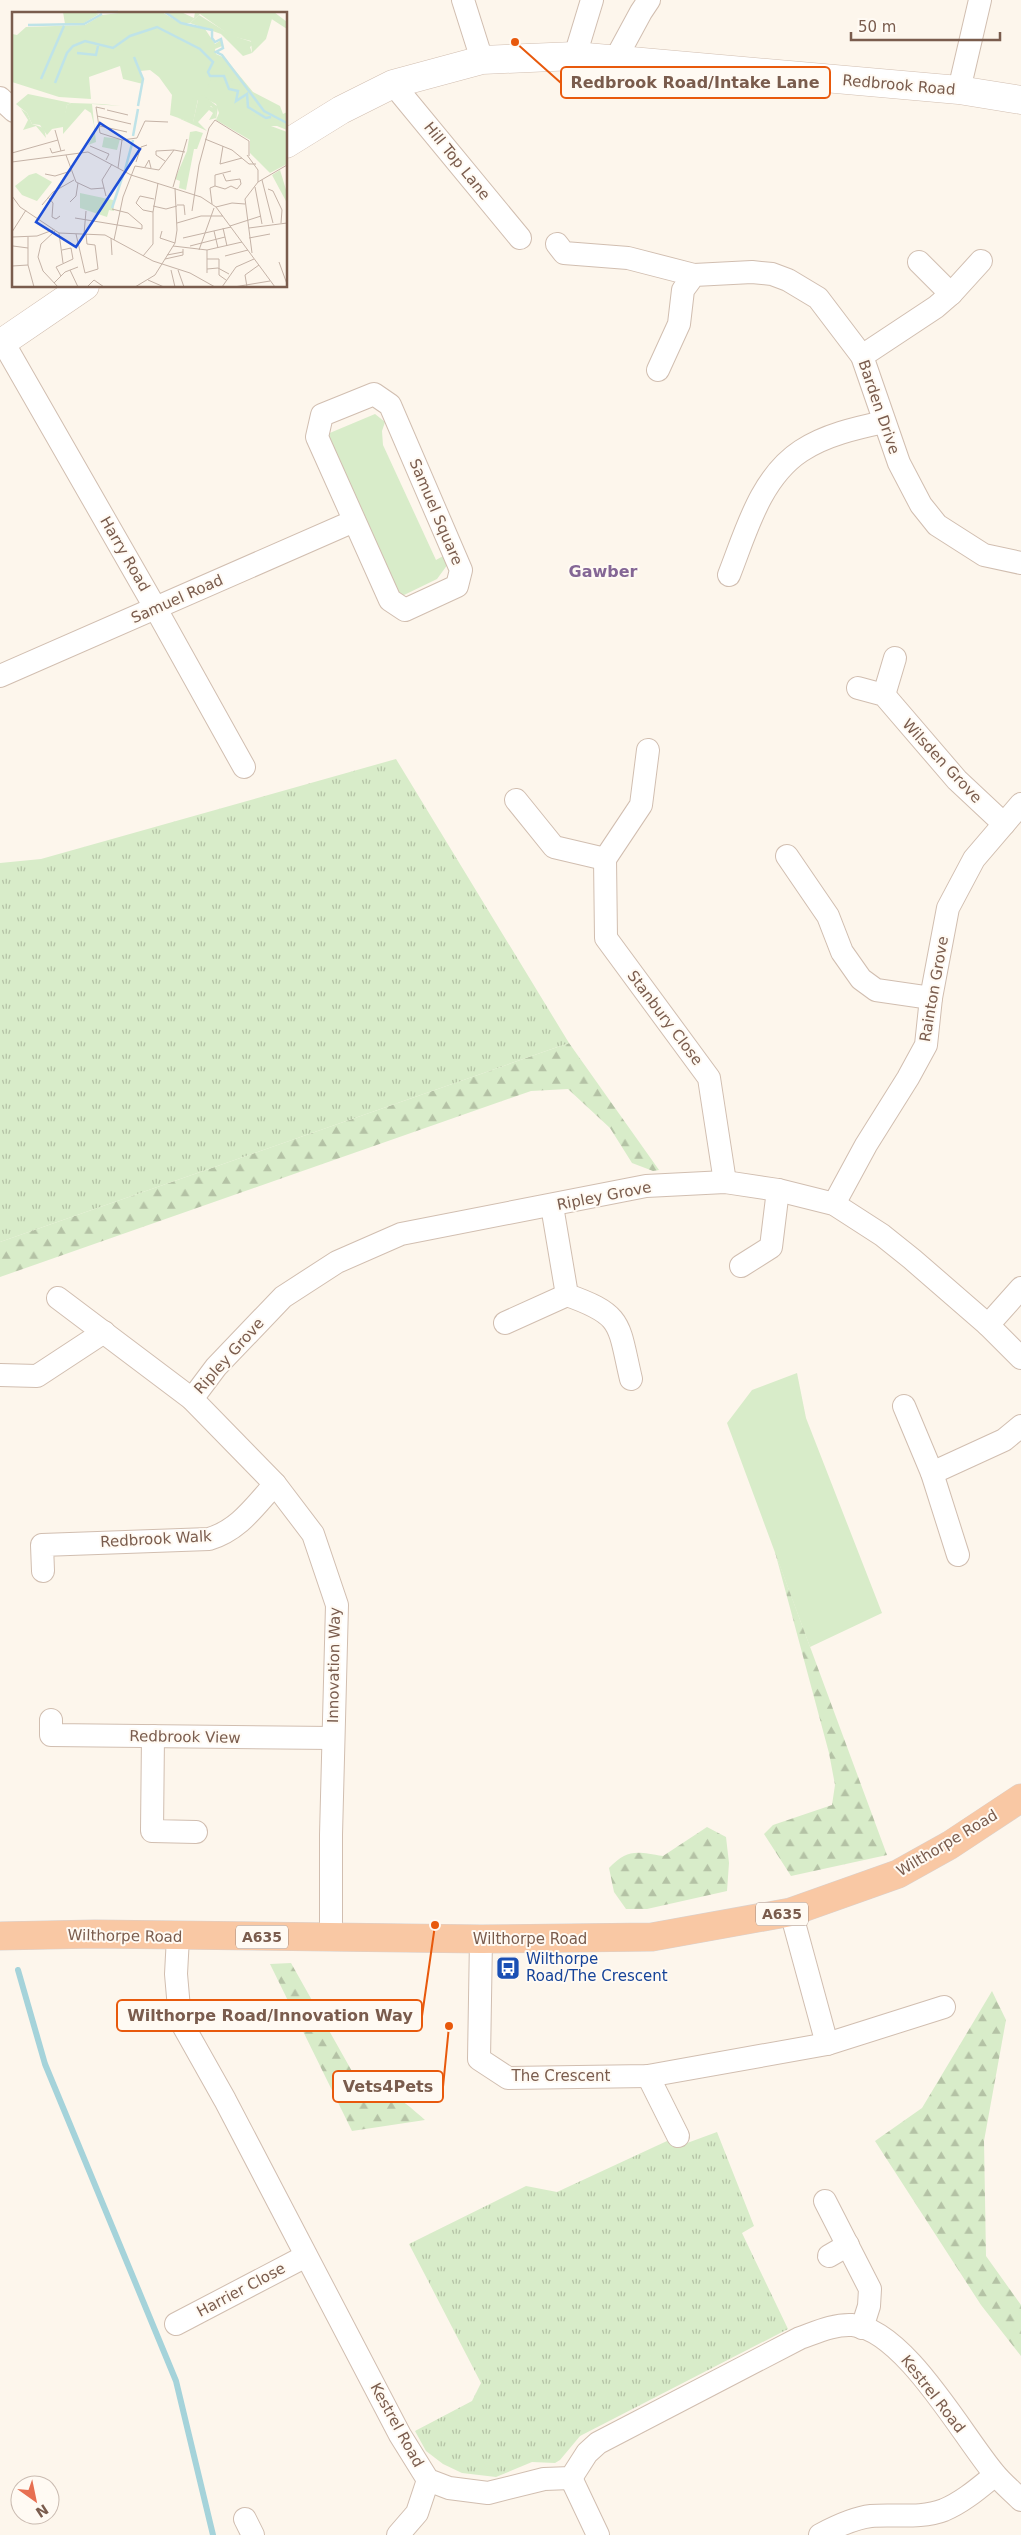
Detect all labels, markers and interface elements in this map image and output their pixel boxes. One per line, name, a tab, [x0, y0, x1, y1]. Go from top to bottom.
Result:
scale bar	[851, 10, 1000, 42]
inset map	[12, 12, 288, 288]
text: 50 m	[858, 18, 896, 36]
callout: Redbrook Road/Intake Lane	[561, 67, 830, 98]
street label: Redbrook Road	[842, 71, 956, 99]
text: Redbrook Road/Intake Lane	[570, 73, 820, 92]
street label: Hill Top Lane	[420, 118, 494, 204]
street label: Barden Drive	[854, 358, 904, 456]
street label: Samuel Square	[405, 456, 467, 568]
street label: Harry Road	[96, 513, 154, 595]
district label: Gawber	[569, 562, 638, 581]
street label: Samuel Road	[128, 571, 226, 627]
street label: Wilsden Grove	[898, 715, 986, 807]
street label: Rainton Grove	[916, 935, 952, 1043]
street label: Stanbury Close	[624, 967, 706, 1069]
street label: Ripley Grove	[555, 1178, 653, 1214]
street label: Ripley Grove	[190, 1314, 268, 1398]
street label: Redbrook Walk	[100, 1527, 212, 1551]
street label: Innovation Way	[324, 1607, 344, 1723]
street label: Redbrook View	[129, 1727, 241, 1747]
street label: Wilthorpe Road	[893, 1806, 1001, 1880]
road number: A635	[756, 1902, 808, 1926]
road number: A635	[236, 1925, 288, 1948]
street label: Wilthorpe Road	[67, 1926, 183, 1946]
street label: Wilthorpe Road	[473, 1930, 587, 1948]
place label: Wilthorpe Road/The Crescent	[526, 1950, 668, 1985]
bus stop icon: Wilthorpe Road/The Crescent	[495, 1955, 521, 1981]
callout: Wilthorpe Road/Innovation Way	[117, 2000, 422, 2031]
text: Wilthorpe Road/Innovation Way	[127, 2006, 413, 2025]
street label: The Crescent	[511, 2067, 611, 2085]
callout: Vets4Pets	[333, 2071, 443, 2102]
text: Vets4Pets	[343, 2077, 433, 2096]
street label: Harrier Close	[194, 2259, 288, 2321]
street label: Kestrel Road	[897, 2352, 969, 2436]
street label: Kestrel Road	[366, 2380, 428, 2470]
north arrow	[10, 2475, 60, 2525]
text: N	[33, 2501, 51, 2521]

